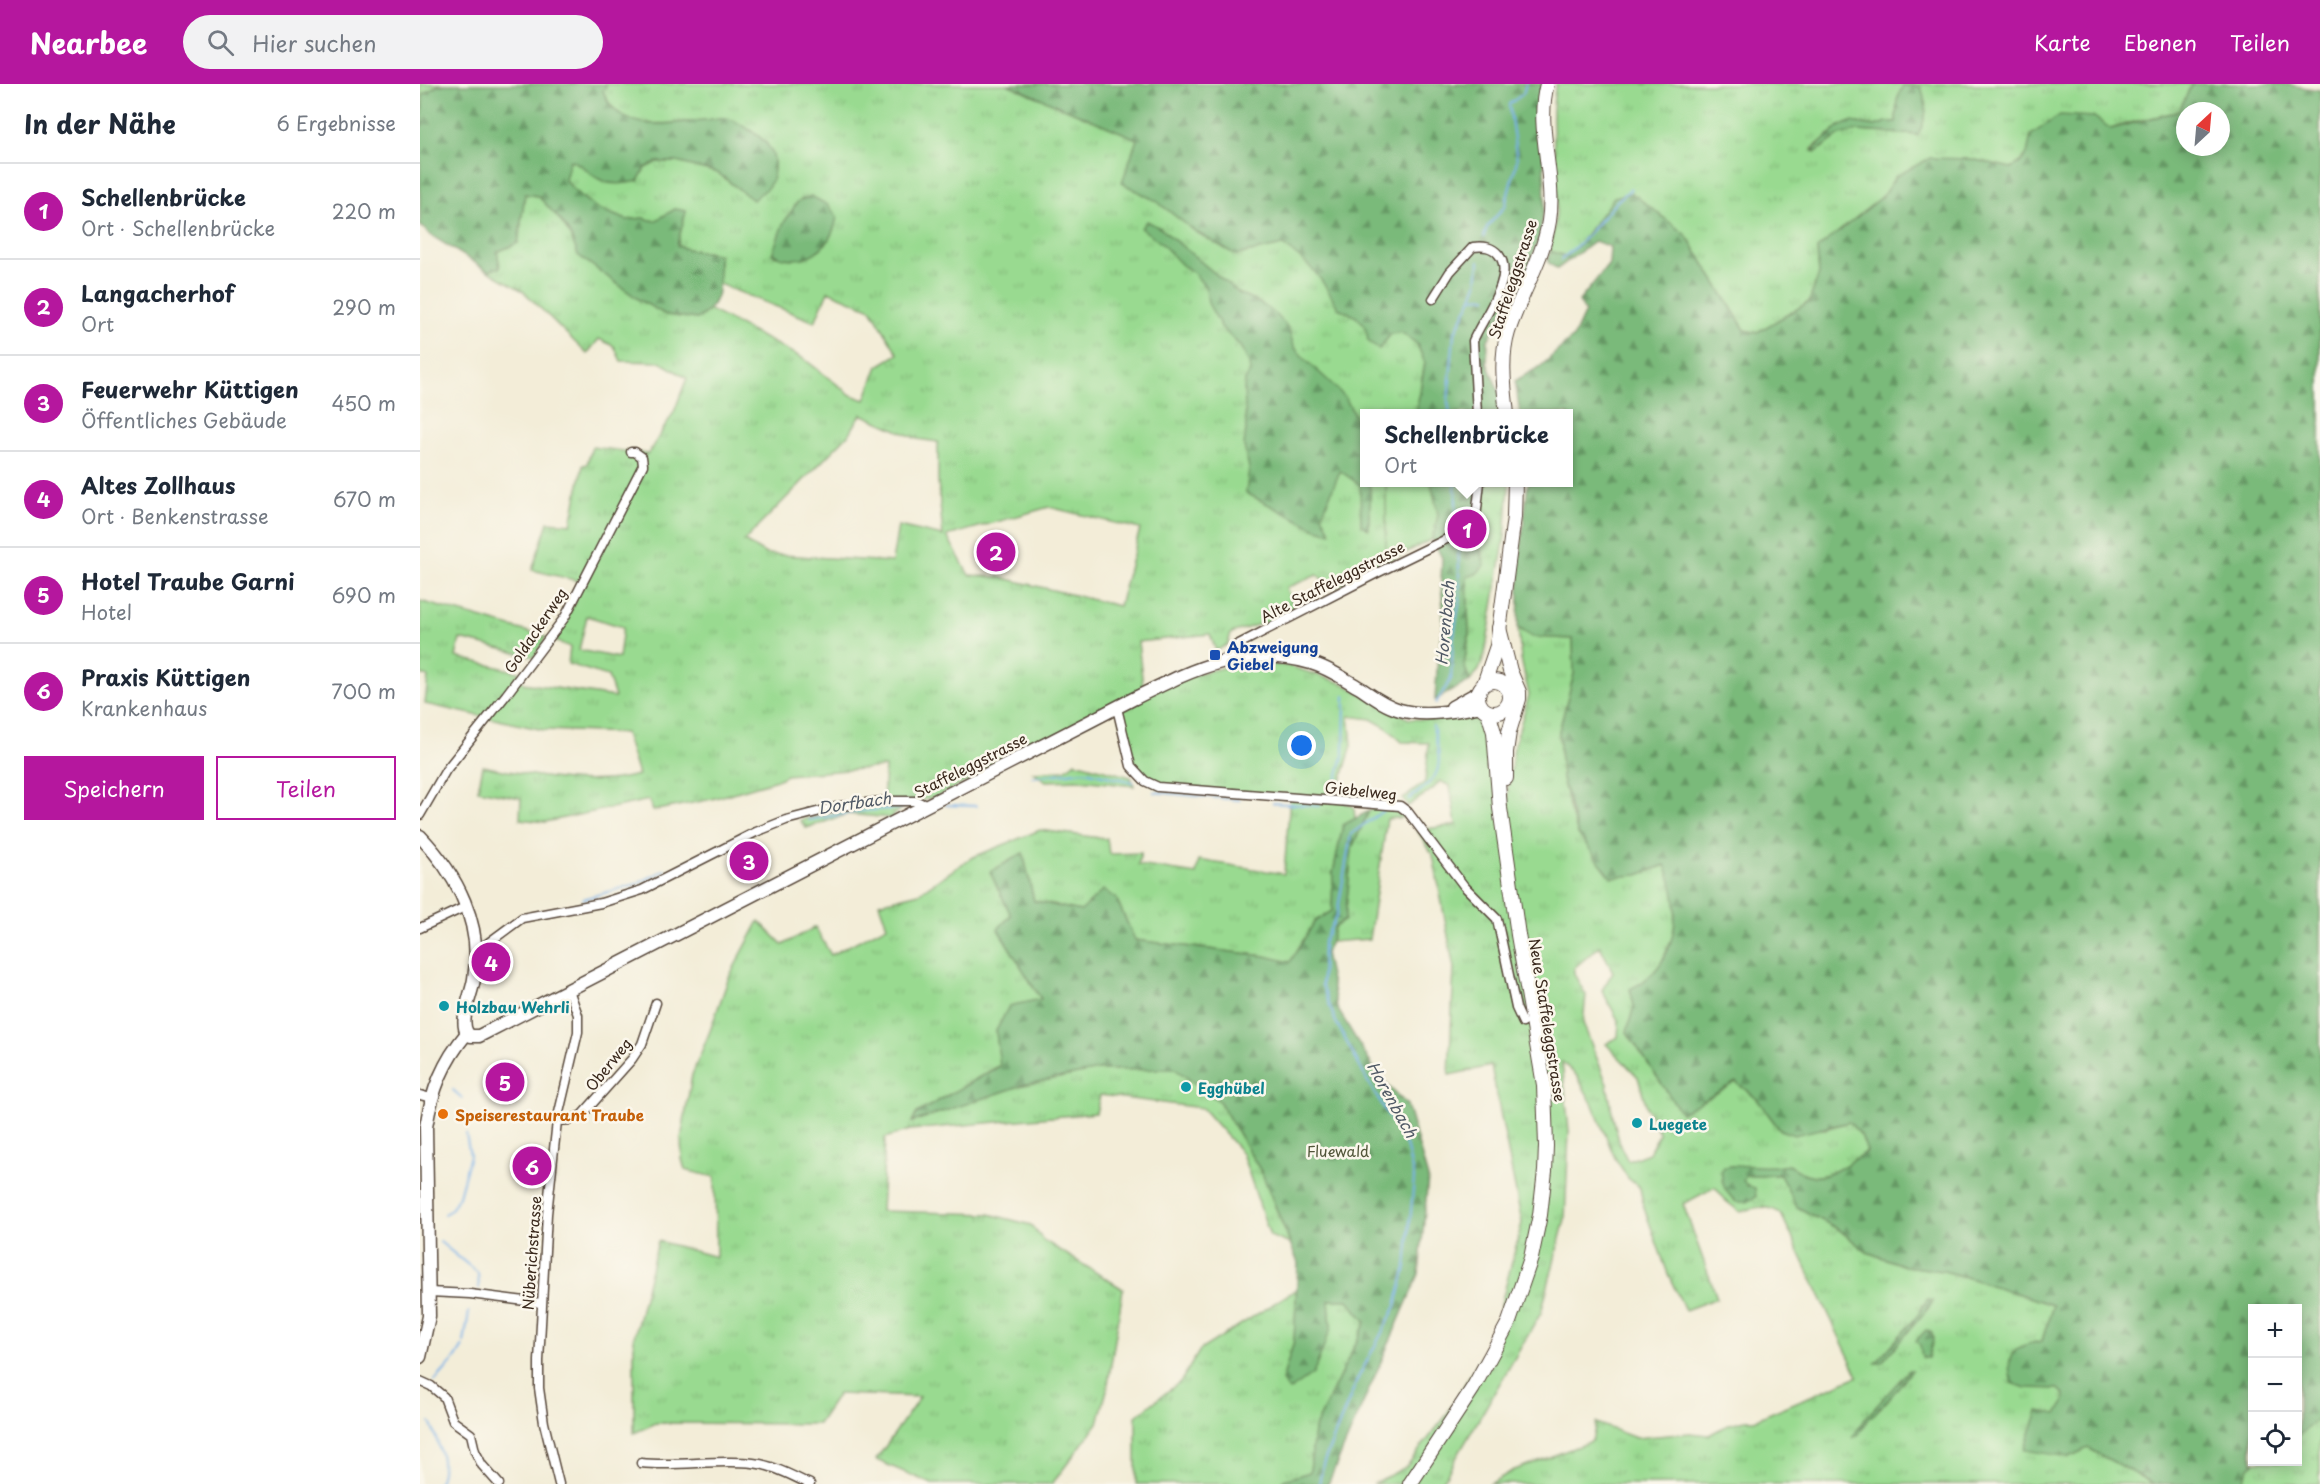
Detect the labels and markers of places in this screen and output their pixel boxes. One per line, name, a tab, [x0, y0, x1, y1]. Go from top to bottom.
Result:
pin: 1	[1448, 506, 1486, 552]
pin: 2	[976, 530, 1016, 574]
place label: Abzweigung Giebel	[1227, 635, 1318, 675]
marker: Abzweigung Giebel	[1208, 648, 1222, 662]
pin: 3	[730, 838, 768, 884]
pin: 4	[472, 940, 510, 984]
place label: Holzbau Wehrli	[456, 995, 570, 1018]
marker: Holzbau Wehrli	[437, 999, 451, 1013]
pin: 5	[486, 1060, 524, 1104]
place label: Egghübel	[1198, 1076, 1265, 1099]
marker: Egghübel	[1179, 1080, 1193, 1094]
place label: Speiserestaurant Traube	[455, 1103, 644, 1126]
marker: Speiserestaurant Traube	[436, 1107, 450, 1121]
place label: Luegete	[1649, 1112, 1707, 1135]
marker: Luegete	[1630, 1116, 1644, 1130]
pin: 6	[512, 1144, 552, 1188]

